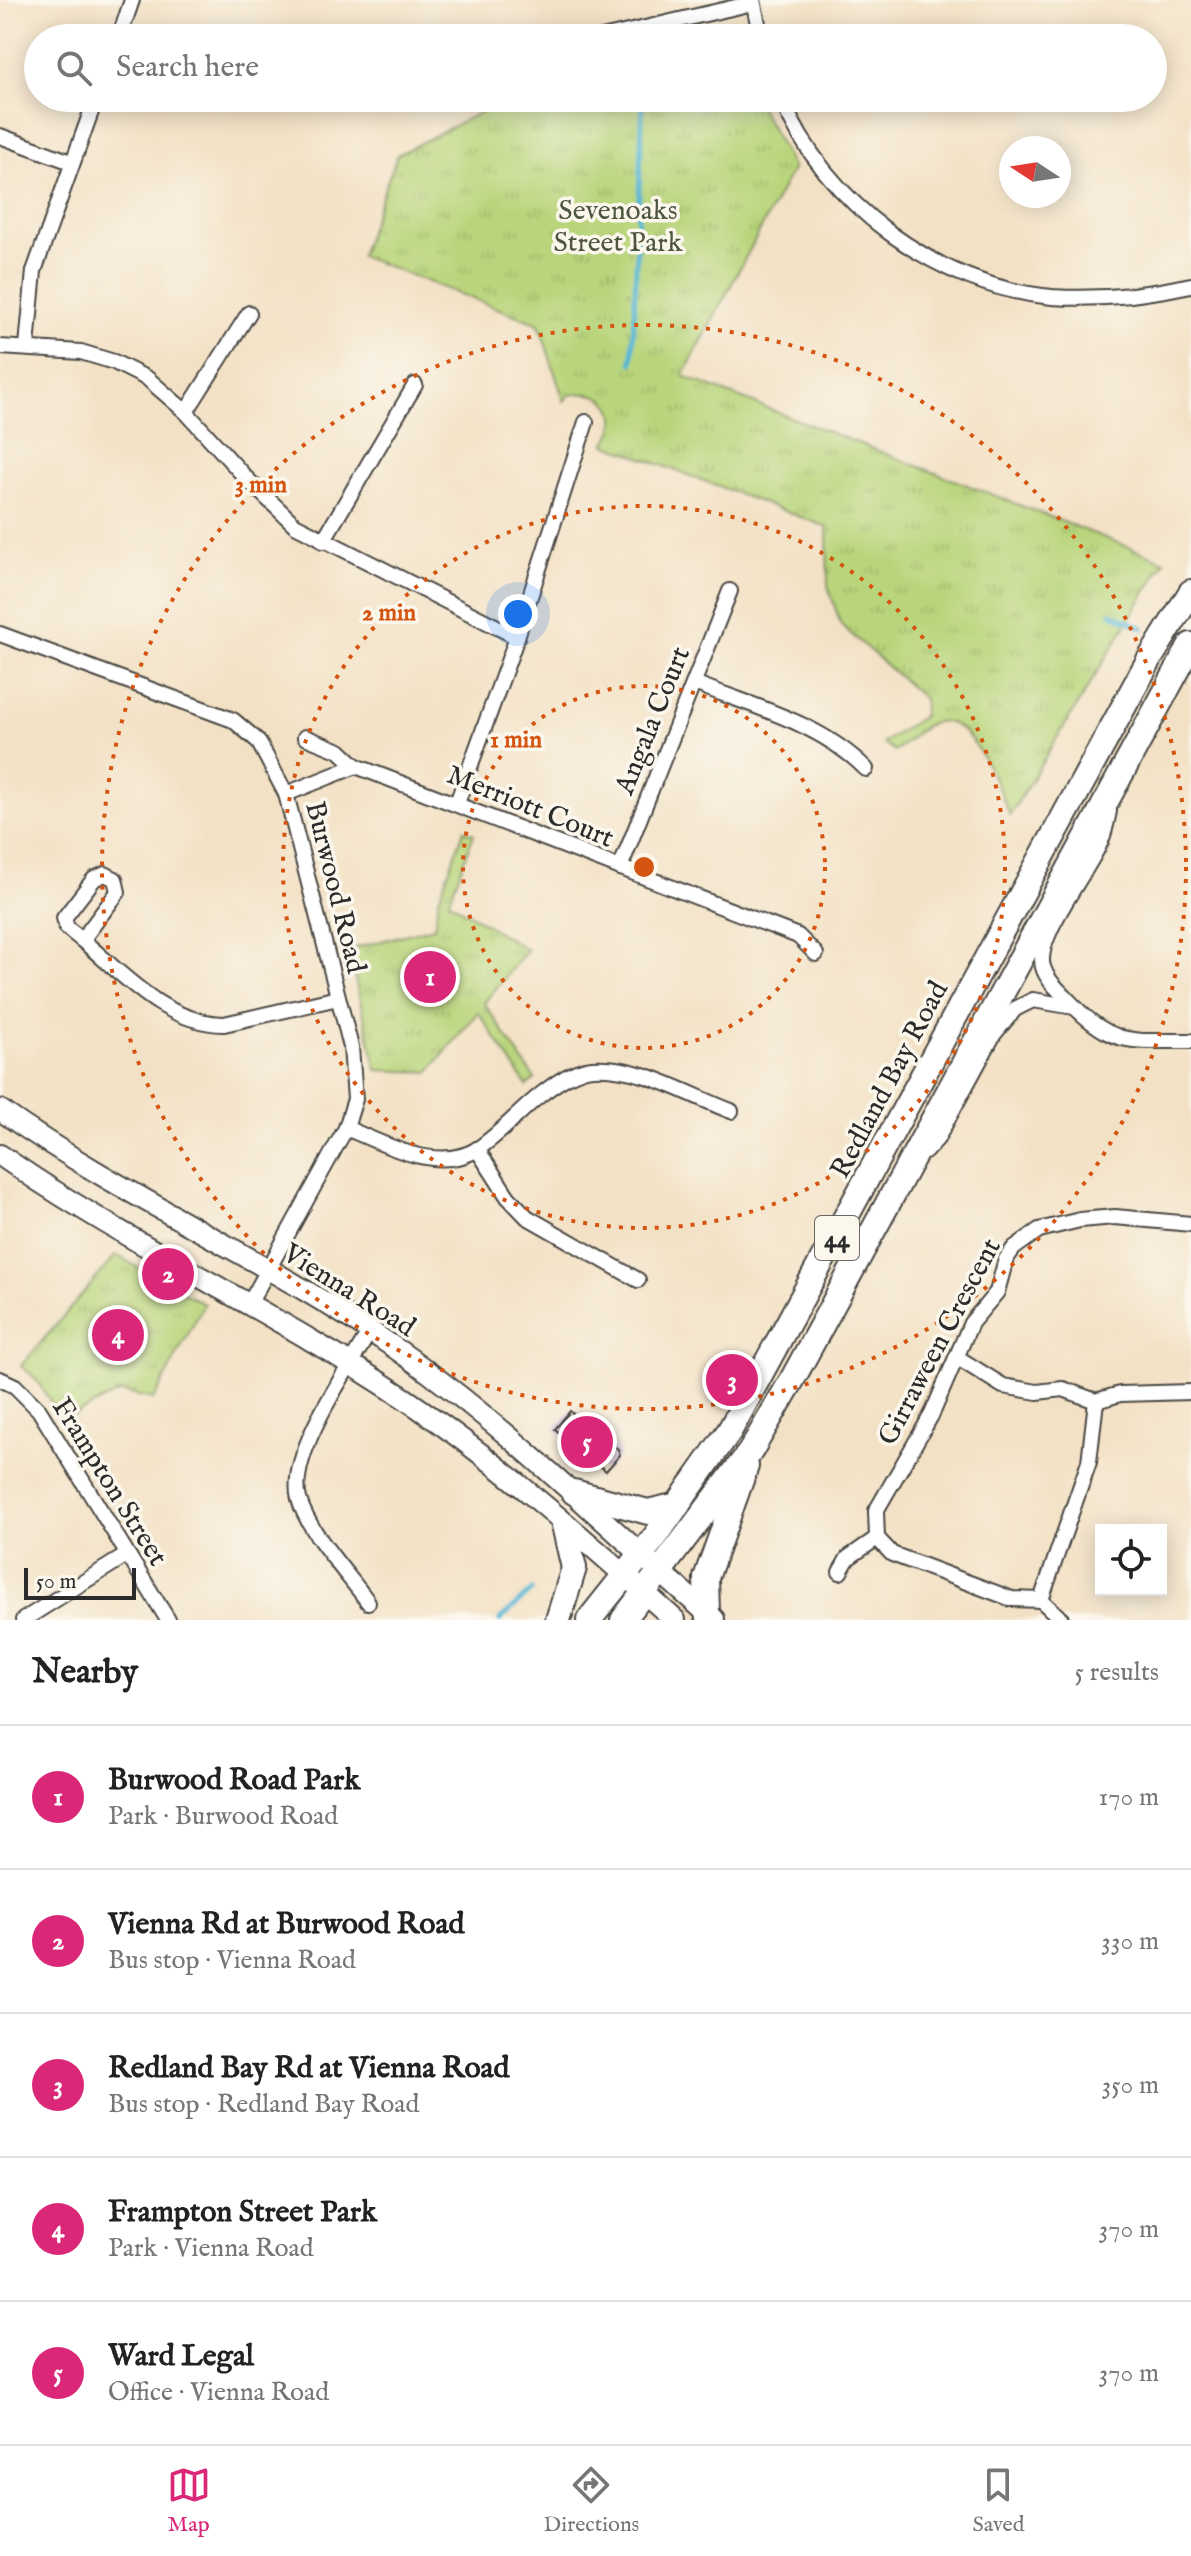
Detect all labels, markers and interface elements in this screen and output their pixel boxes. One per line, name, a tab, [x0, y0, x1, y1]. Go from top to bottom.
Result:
search box	[24, 24, 1167, 112]
icon: search	[52, 46, 96, 90]
text: Search here	[116, 49, 259, 87]
north arrow	[999, 136, 1071, 208]
park label: Sevenoaks Street Park	[554, 194, 683, 261]
text: 3 min	[235, 470, 287, 501]
your location	[498, 594, 538, 634]
text: 2 min	[362, 598, 416, 629]
street label: Angala Court	[607, 642, 699, 801]
text: 1 min	[490, 725, 542, 756]
street label: Merriott Court	[442, 758, 619, 857]
street label: Burwood Road	[296, 798, 373, 977]
centre of rings	[630, 853, 658, 881]
pin: 1	[404, 947, 456, 1007]
street label: Redland Bay Road	[824, 976, 957, 1185]
road number: 44	[815, 1216, 859, 1260]
street label: Girraween Crescent	[871, 1232, 1010, 1452]
street label: Vienna Road	[275, 1236, 422, 1346]
pin: 2	[142, 1244, 194, 1304]
pin: 4	[92, 1305, 144, 1365]
pin: 3	[706, 1350, 758, 1410]
street label: Frampton Street	[43, 1392, 175, 1573]
pin: 5	[561, 1412, 613, 1472]
map controls	[1095, 1524, 1167, 1596]
button: locate	[1095, 1524, 1167, 1596]
scale bar	[24, 1564, 136, 1600]
text: 50 m	[36, 1568, 77, 1596]
text: Nearby	[32, 1651, 138, 1694]
text: 5 results	[1075, 1656, 1159, 1689]
text: Burwood Road Park	[108, 1762, 360, 1800]
text: 1	[53, 1781, 63, 1814]
text: 170 m	[1099, 1781, 1159, 1814]
text: Park · Burwood Road	[108, 1800, 338, 1833]
text: Vienna Rd at Burwood Road	[108, 1906, 464, 1944]
text: 2	[52, 1925, 64, 1958]
text: 330 m	[1101, 1925, 1159, 1958]
text: Bus stop · Vienna Road	[108, 1944, 356, 1977]
text: Redland Bay Rd at Vienna Road	[108, 2050, 510, 2088]
text: 3	[53, 2069, 63, 2102]
text: 350 m	[1101, 2069, 1159, 2102]
text: Bus stop · Redland Bay Road	[108, 2088, 419, 2121]
text: Frampton Street Park	[108, 2194, 377, 2232]
text: 4	[52, 2213, 64, 2246]
text: 370 m	[1099, 2213, 1159, 2246]
text: Park · Vienna Road	[108, 2232, 314, 2265]
text: Ward Legal	[108, 2338, 254, 2376]
text: 5	[53, 2357, 63, 2390]
text: 370 m	[1099, 2357, 1159, 2390]
text: Office · Vienna Road	[108, 2376, 329, 2409]
tab: Map	[167, 2463, 211, 2539]
tab: Directions	[544, 2463, 639, 2539]
tab: Saved	[972, 2463, 1024, 2539]

